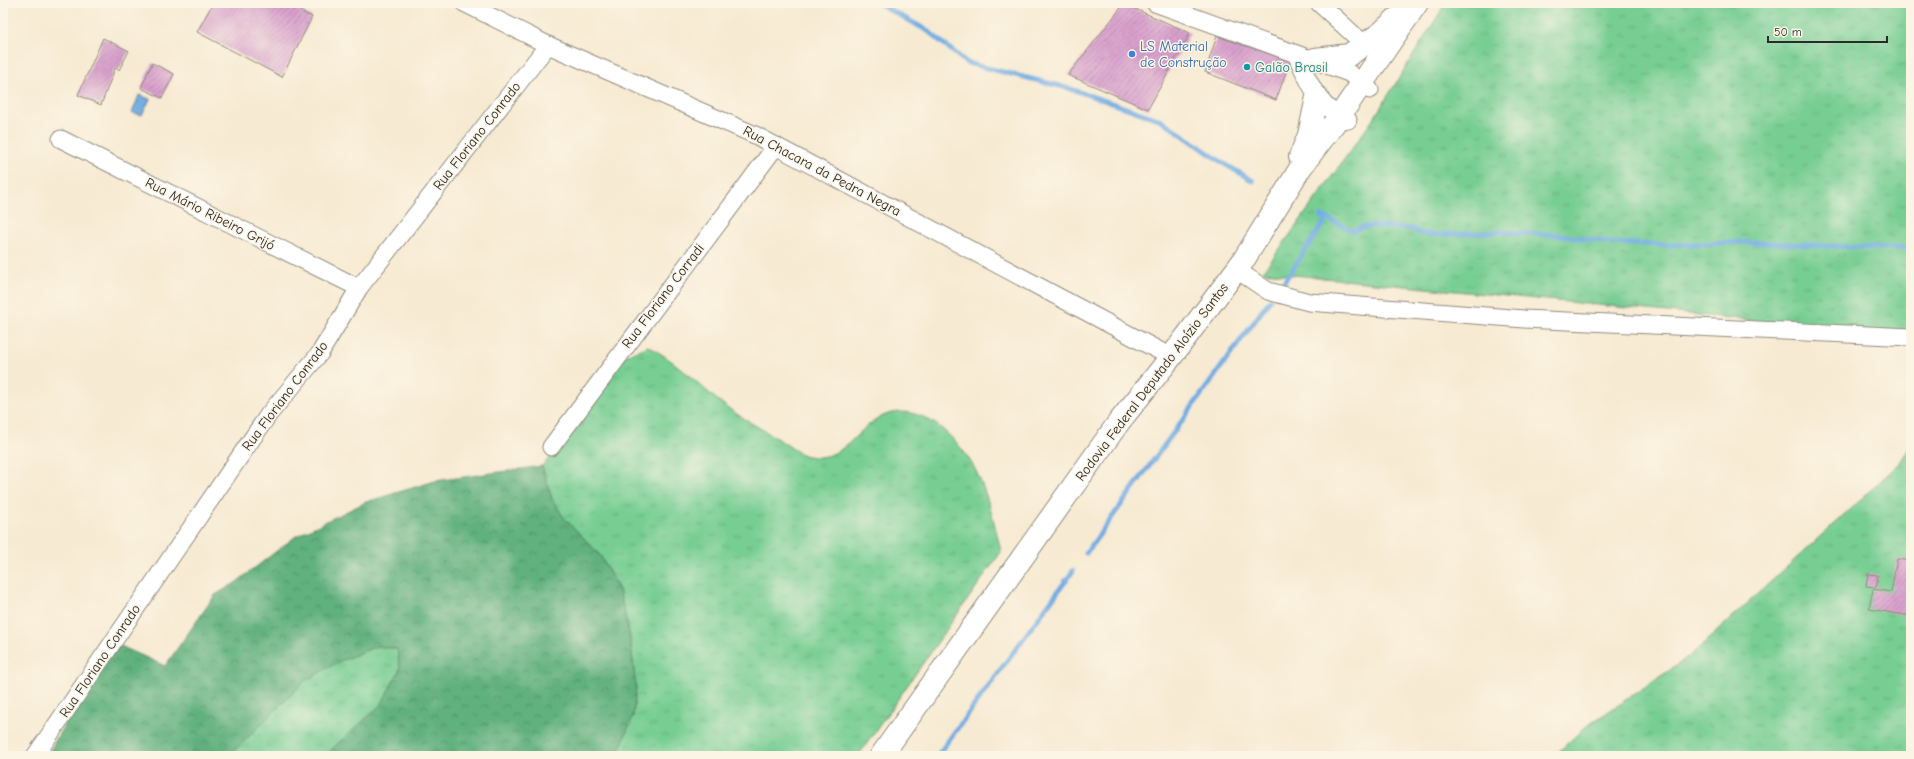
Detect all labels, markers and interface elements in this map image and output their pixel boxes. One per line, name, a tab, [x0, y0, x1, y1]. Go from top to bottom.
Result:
scale bar	[1768, 18, 1887, 44]
text: 50 m	[1774, 25, 1802, 39]
place label: LS Material de Construção	[1140, 38, 1227, 71]
marker: LS Material de Construção	[1127, 49, 1137, 59]
place label: Galão Brasil	[1255, 59, 1328, 76]
marker: Galão Brasil	[1242, 62, 1252, 72]
street label: Rua Floriano Conrado	[429, 78, 525, 194]
street label: Rua Chacara da Pedra Negra	[740, 122, 904, 220]
street label: Rua Mário Ribeiro Grijó	[142, 174, 278, 254]
street label: Rua Floriano Corradi	[618, 240, 708, 352]
street label: Rodovia Federal Deputado Aloízio Santos	[1072, 280, 1232, 484]
street label: Rua Floriano Conrado	[238, 338, 332, 454]
street label: Rua Floriano Conrado	[56, 601, 144, 721]

